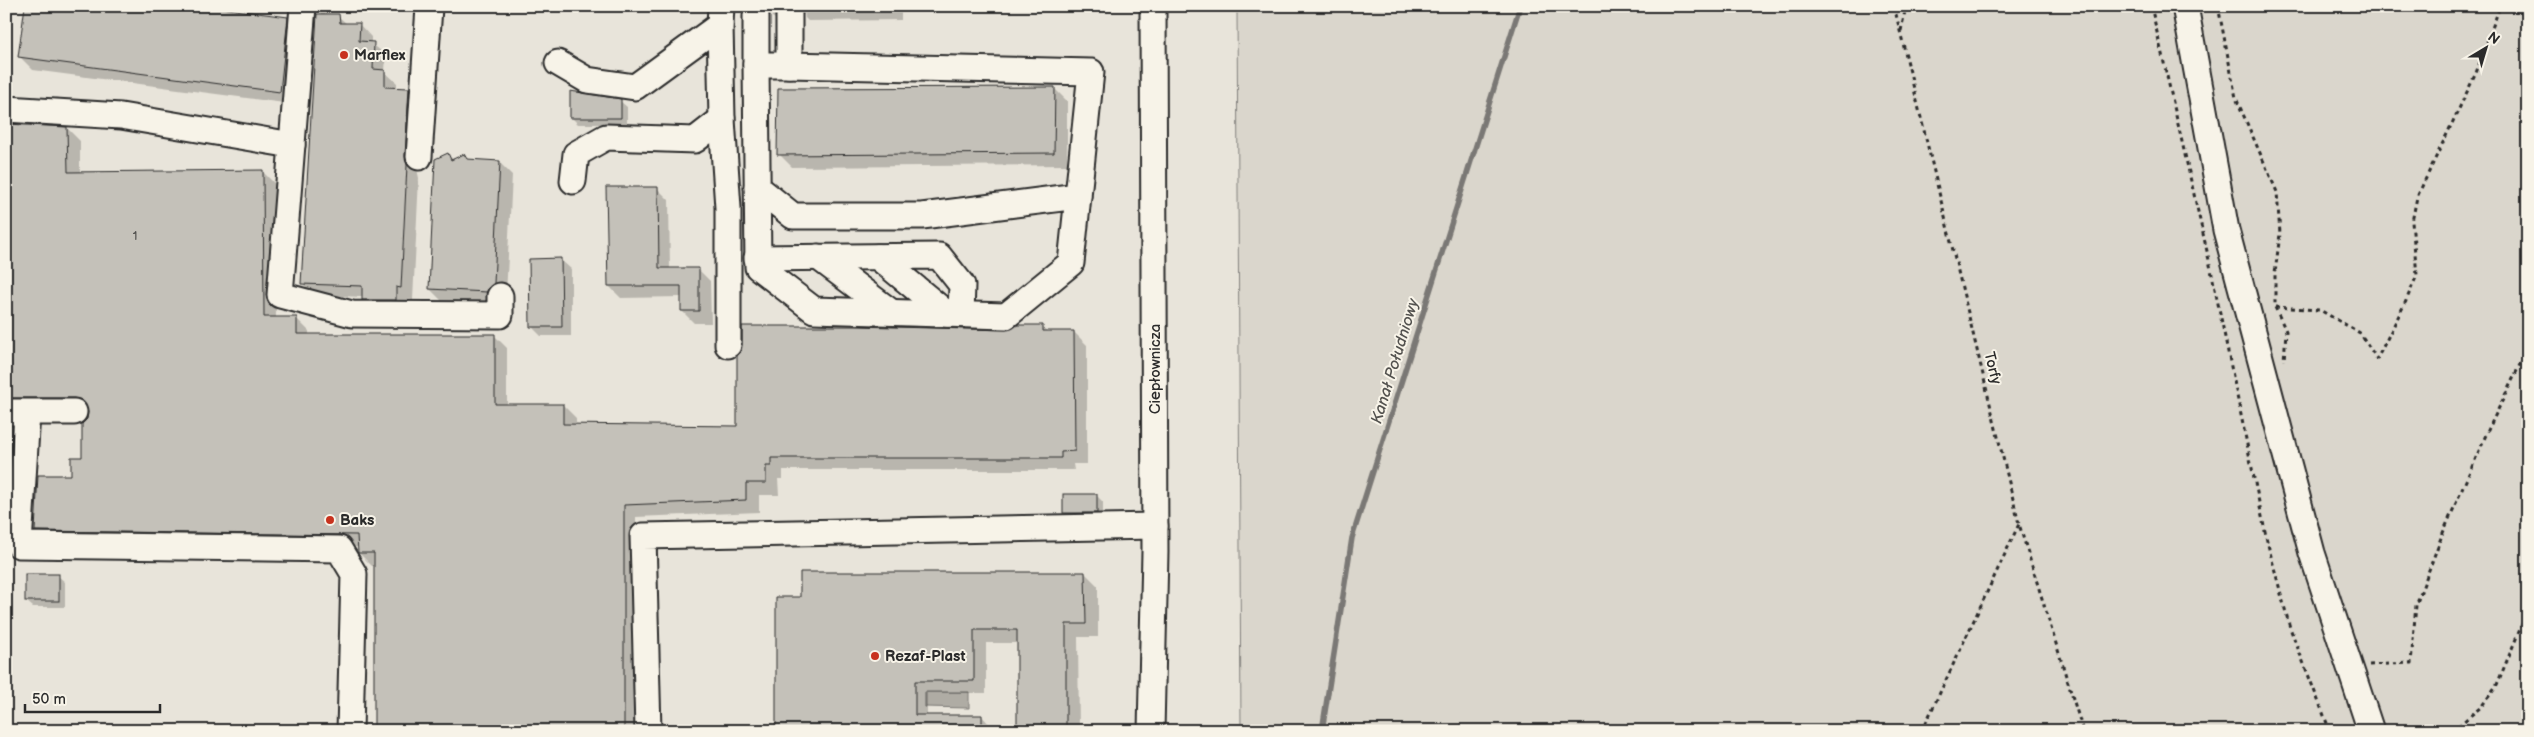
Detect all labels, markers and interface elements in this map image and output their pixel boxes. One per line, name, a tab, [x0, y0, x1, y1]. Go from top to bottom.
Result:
north arrow	[2462, 22, 2512, 72]
text: N	[2484, 28, 2503, 48]
place label: Marflex	[354, 46, 406, 65]
marker: Marflex	[338, 49, 350, 61]
house number: 1	[133, 229, 137, 244]
water label: Kanał Południowy	[1367, 296, 1424, 426]
street label: Ciepłownicza	[1146, 324, 1165, 414]
street label: Torfy	[1979, 350, 2006, 387]
place label: Baks	[340, 511, 374, 530]
marker: Baks	[324, 514, 336, 526]
place label: Rezaf-Plast	[885, 647, 965, 666]
marker: Rezaf-Plast	[869, 650, 881, 662]
scale bar	[25, 682, 160, 714]
text: 50 m	[32, 690, 66, 709]

